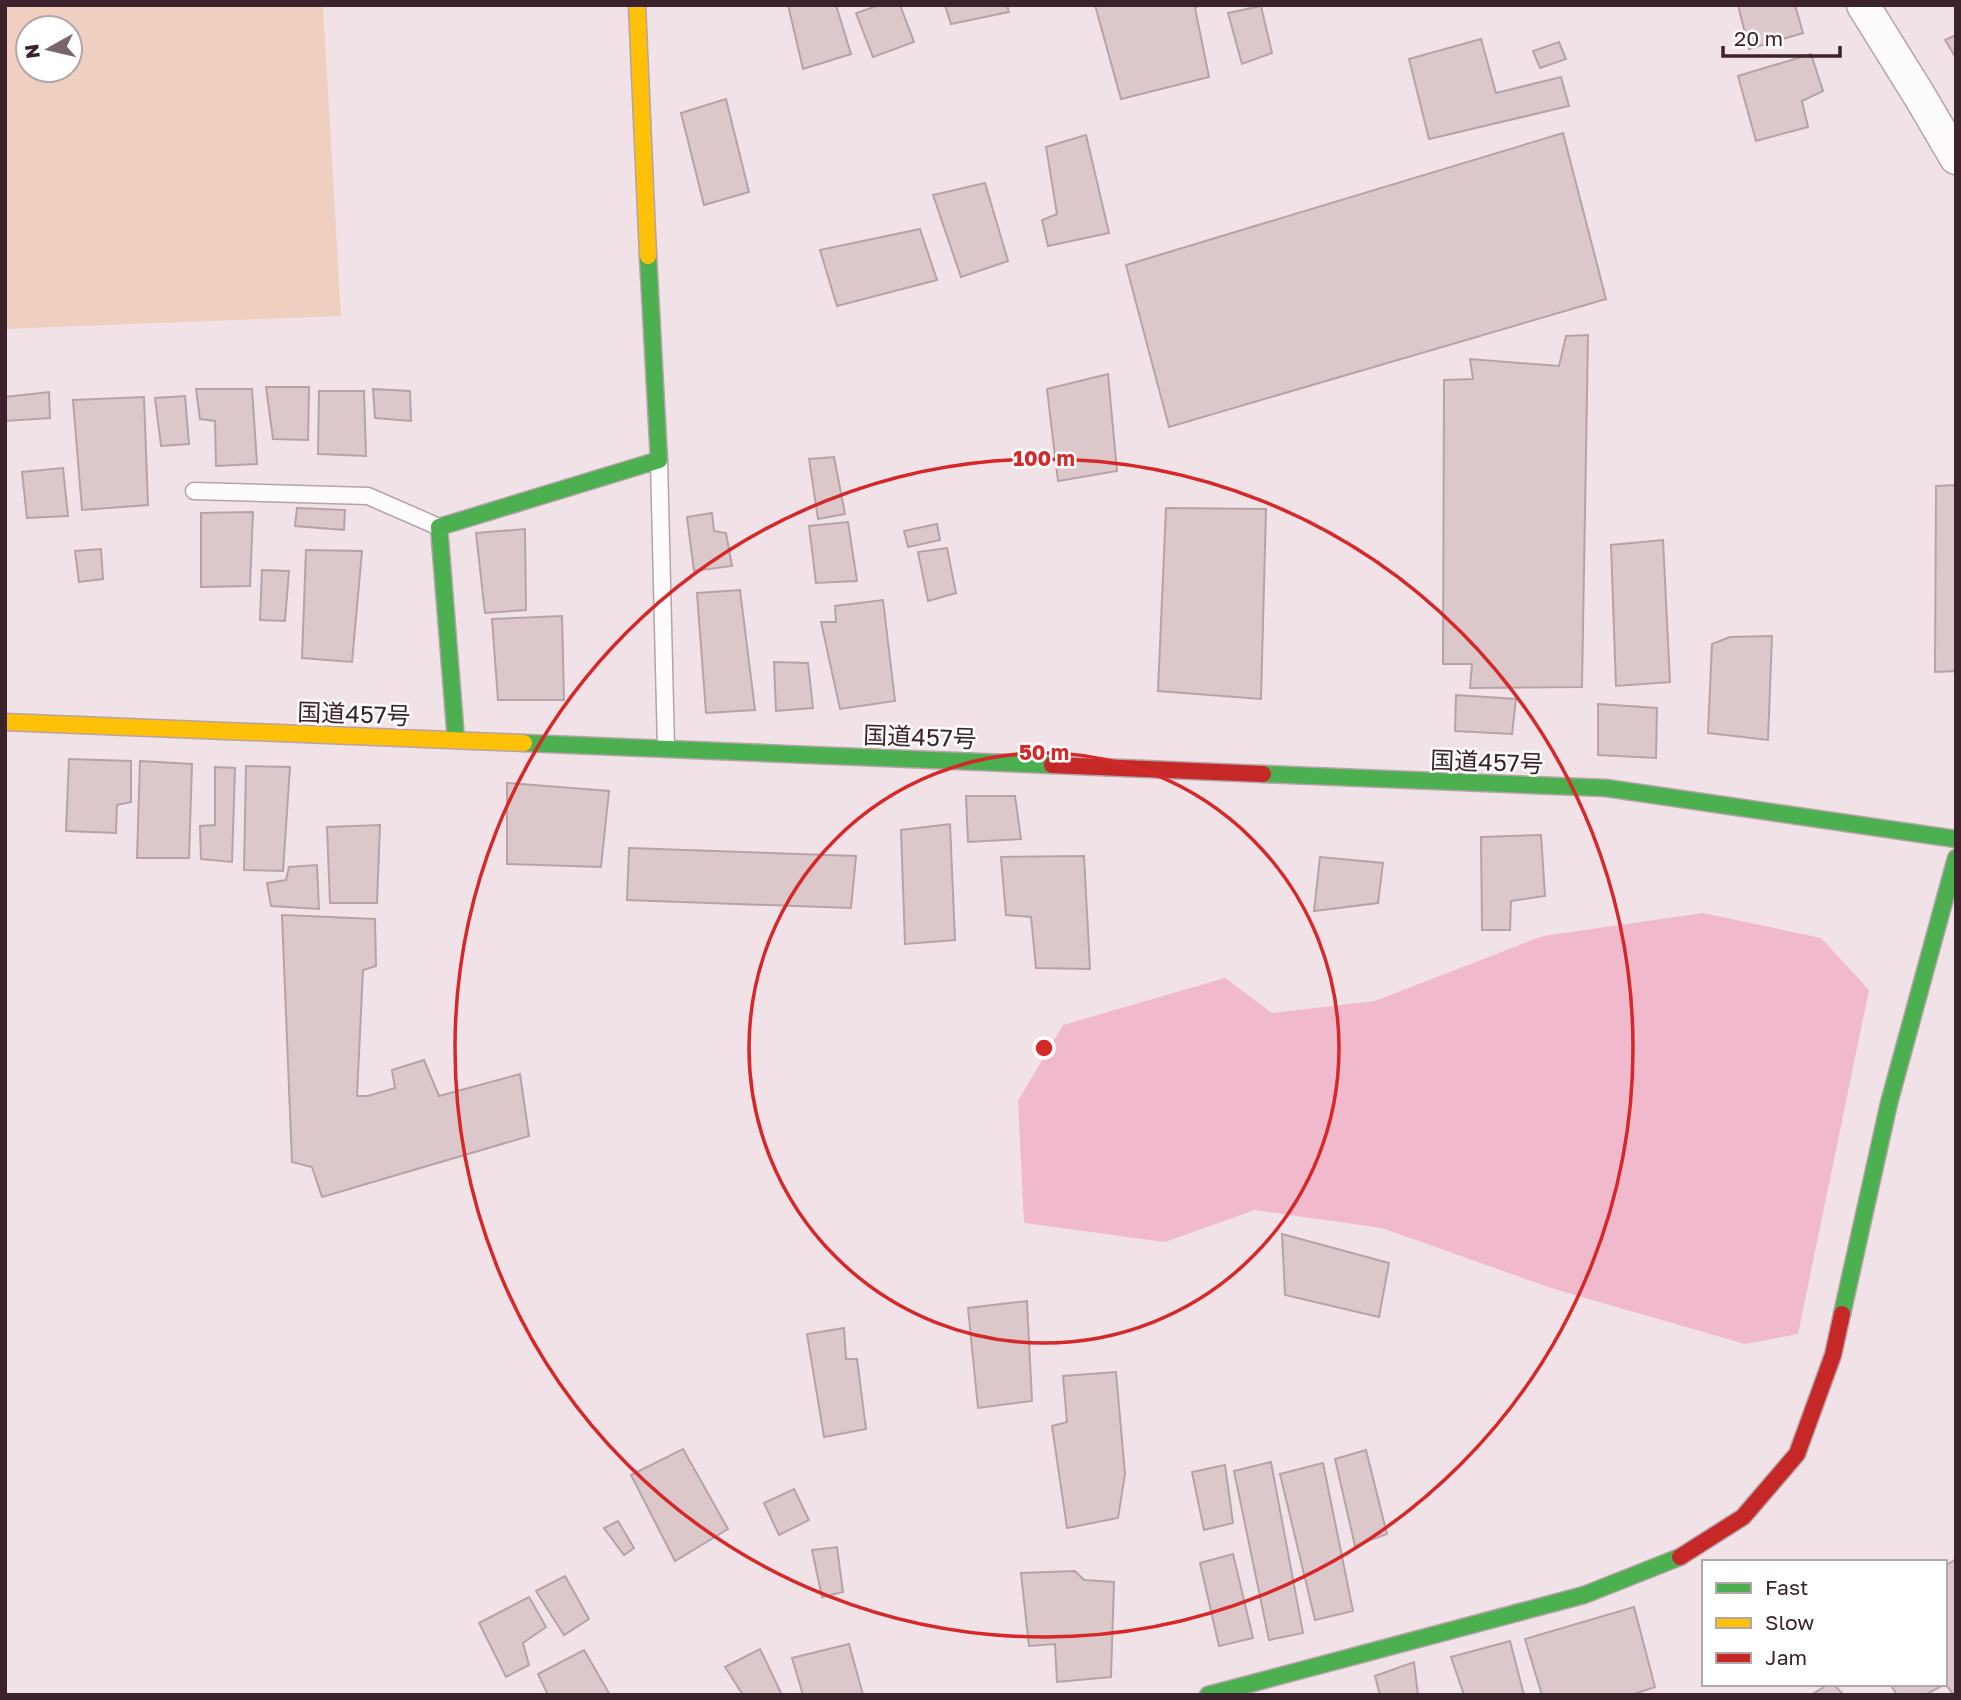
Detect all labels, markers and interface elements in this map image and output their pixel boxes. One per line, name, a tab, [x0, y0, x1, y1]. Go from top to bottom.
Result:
north arrow	[14, 14, 84, 84]
scale bar	[1723, 14, 1840, 58]
text: 20 m	[1734, 25, 1783, 51]
text: N	[19, 43, 44, 60]
text: 100 m	[1013, 445, 1075, 471]
street label: 国道457号	[297, 697, 411, 729]
street label: 国道457号	[863, 720, 977, 752]
text: 50 m	[1019, 739, 1069, 765]
street label: 国道457号	[1430, 745, 1544, 777]
centre of rings	[1032, 1036, 1056, 1060]
legend	[1702, 1560, 1947, 1686]
text: Fast	[1765, 1574, 1808, 1600]
text: Slow	[1765, 1609, 1814, 1635]
text: Jam	[1765, 1644, 1807, 1670]

